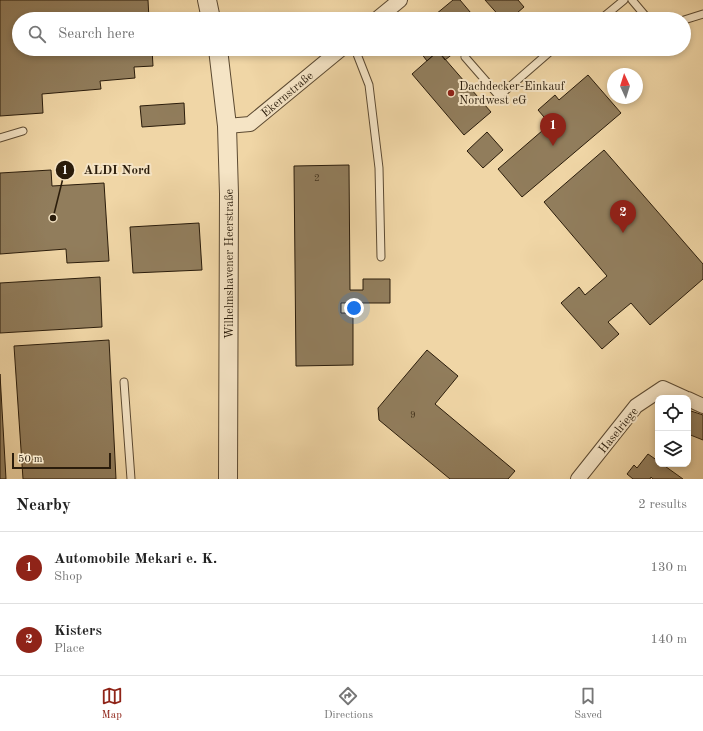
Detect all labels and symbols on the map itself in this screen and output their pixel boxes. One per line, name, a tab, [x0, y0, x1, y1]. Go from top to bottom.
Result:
north arrow	[607, 68, 643, 104]
street label: Ekernstraße	[259, 69, 316, 120]
place label: Dachdecker-Einkauf Nordwest eG	[459, 81, 566, 107]
marker: Dachdecker-Einkauf Nordwest eG	[446, 88, 456, 98]
pin: 1	[540, 113, 566, 146]
callout: ALDI Nord	[55, 157, 158, 182]
text: ALDI Nord	[83, 164, 151, 177]
text: 1	[62, 165, 68, 177]
house number: 2	[314, 173, 320, 183]
street label: Wilhelmshavener Heerstraße	[224, 189, 236, 339]
pin: 2	[610, 200, 636, 233]
your location	[344, 298, 364, 318]
street label: Haselriege	[597, 405, 641, 456]
house number: 9	[410, 410, 416, 420]
scale bar	[12, 451, 111, 470]

